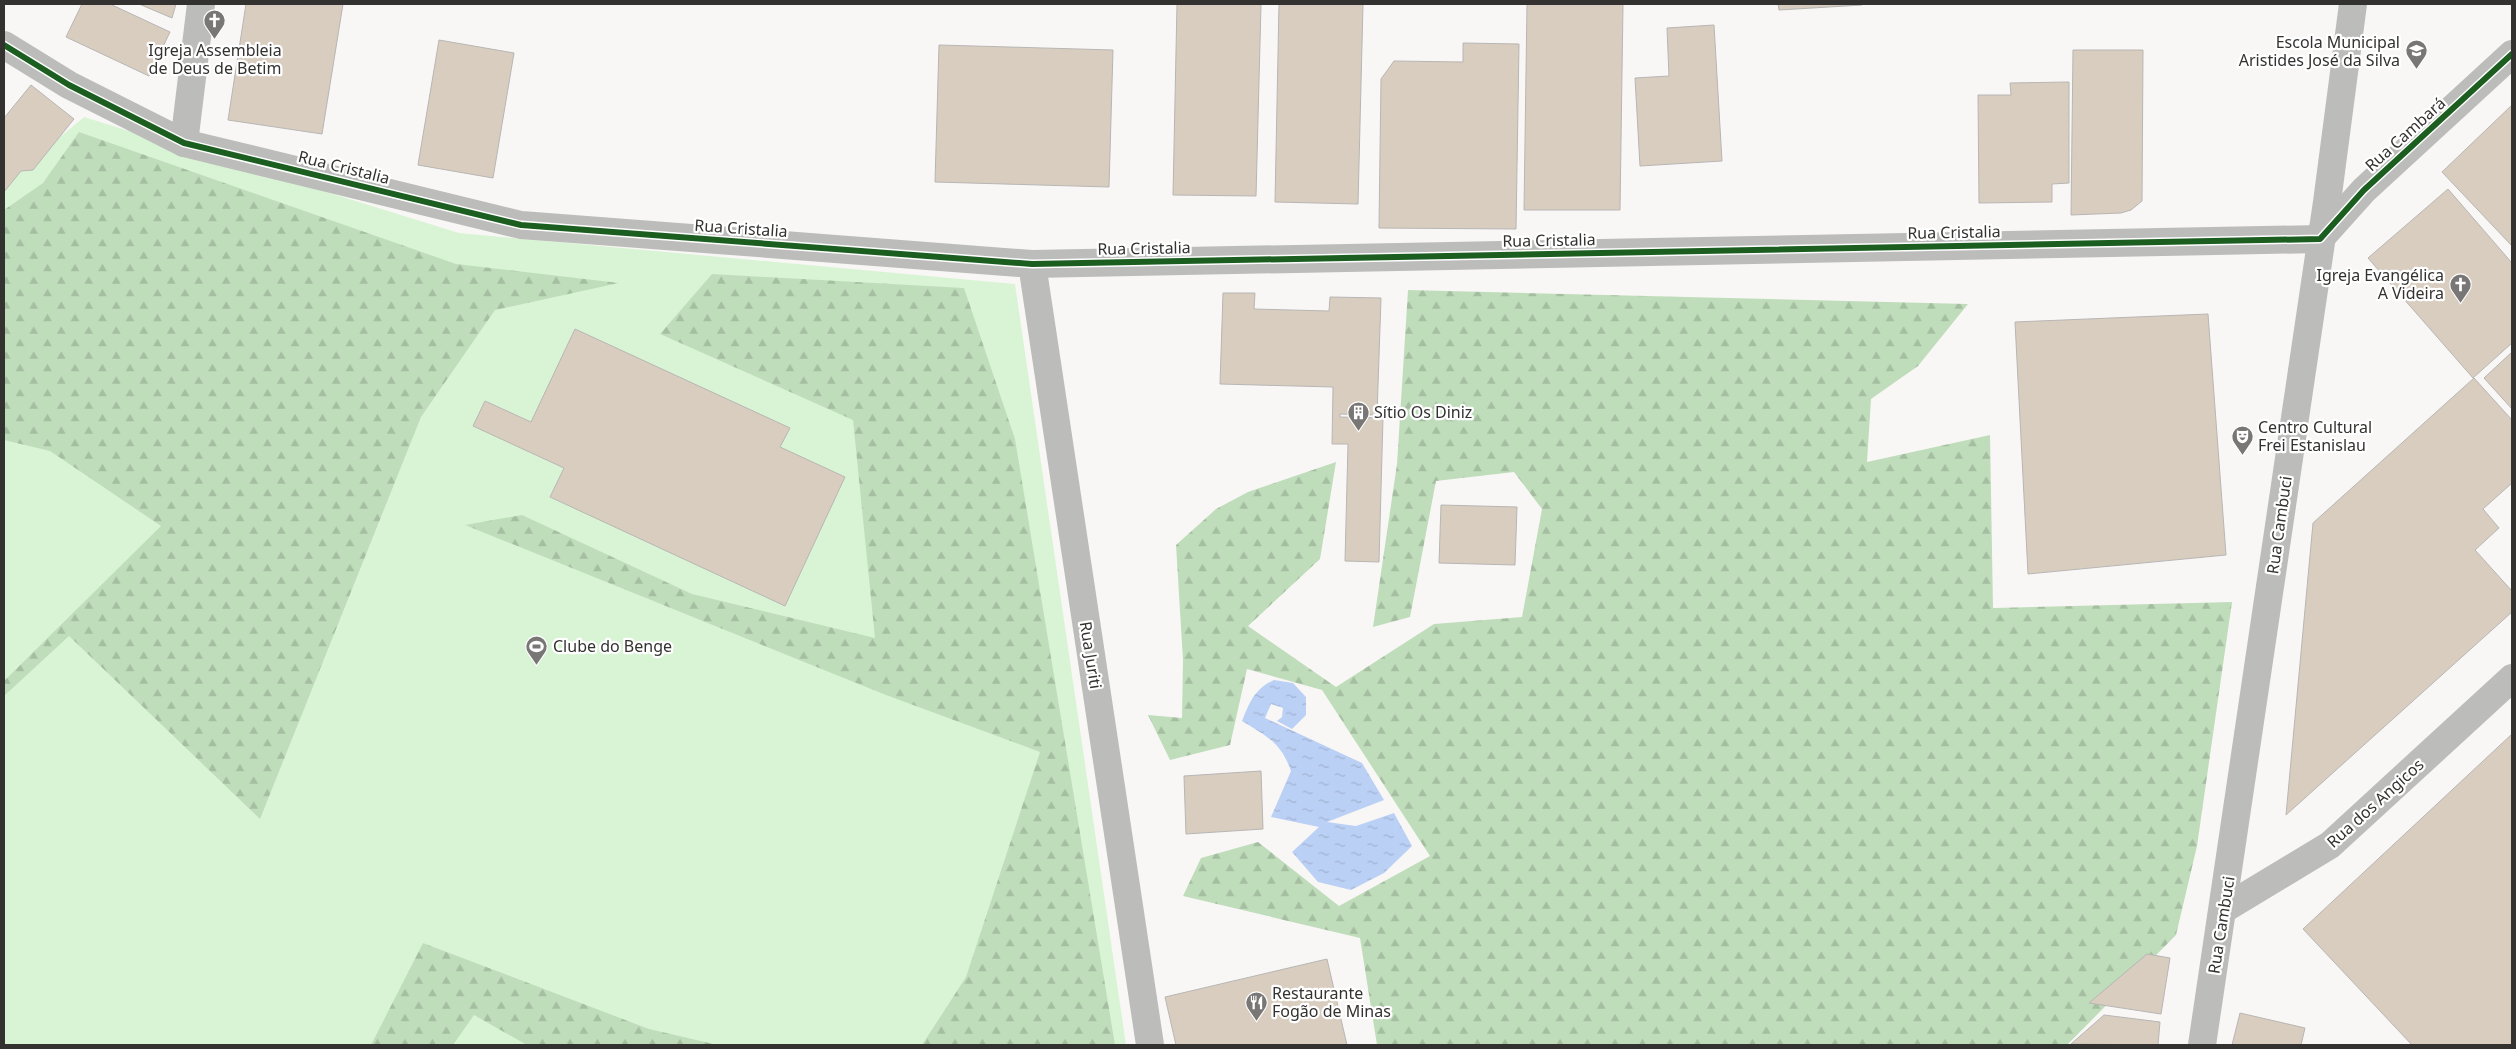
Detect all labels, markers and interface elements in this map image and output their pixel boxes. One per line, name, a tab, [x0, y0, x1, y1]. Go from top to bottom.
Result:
church icon: Igreja Assembleia de Deus de Betim	[203, 9, 227, 40]
place label: Escola Municipal Aristides José da Silva	[2239, 31, 2400, 71]
place label: Igreja Assembleia de Deus de Betim	[148, 39, 282, 79]
school or university icon: Escola Municipal Aristides José da Silva	[2404, 39, 2428, 70]
street label: Rua Cambará	[2360, 92, 2450, 176]
street label: Rua Cristalia	[296, 145, 392, 189]
street label: Rua Cristalia	[694, 214, 788, 242]
street label: Rua Cristalia	[1907, 220, 2001, 244]
street label: Rua Cristalia	[1502, 228, 1596, 252]
street label: Rua Cristalia	[1097, 236, 1191, 260]
place label: Igreja Evangélica A Videira	[2316, 264, 2444, 304]
church icon: Igreja Evangélica A Videira	[2448, 272, 2472, 303]
building icon: Sítio Os Diniz	[1346, 400, 1370, 431]
place label: Sítio Os Diniz	[1374, 401, 1472, 423]
place label: Centro Cultural Frei Estanislau	[2258, 416, 2372, 456]
theatre icon: Centro Cultural Frei Estanislau	[2230, 424, 2254, 455]
street label: Rua Cambuci	[2261, 475, 2297, 575]
street label: Rua Juriti	[1075, 620, 1107, 690]
sports icon: Clube do Benge	[525, 634, 549, 665]
place label: Clube do Benge	[553, 635, 672, 657]
street label: Rua dos Angicos	[2322, 754, 2428, 852]
street label: Rua Cambuci	[2202, 875, 2240, 975]
place label: Restaurante Fogão de Minas	[1272, 982, 1391, 1022]
restaurant icon: Restaurante Fogão de Minas	[1244, 990, 1268, 1021]

